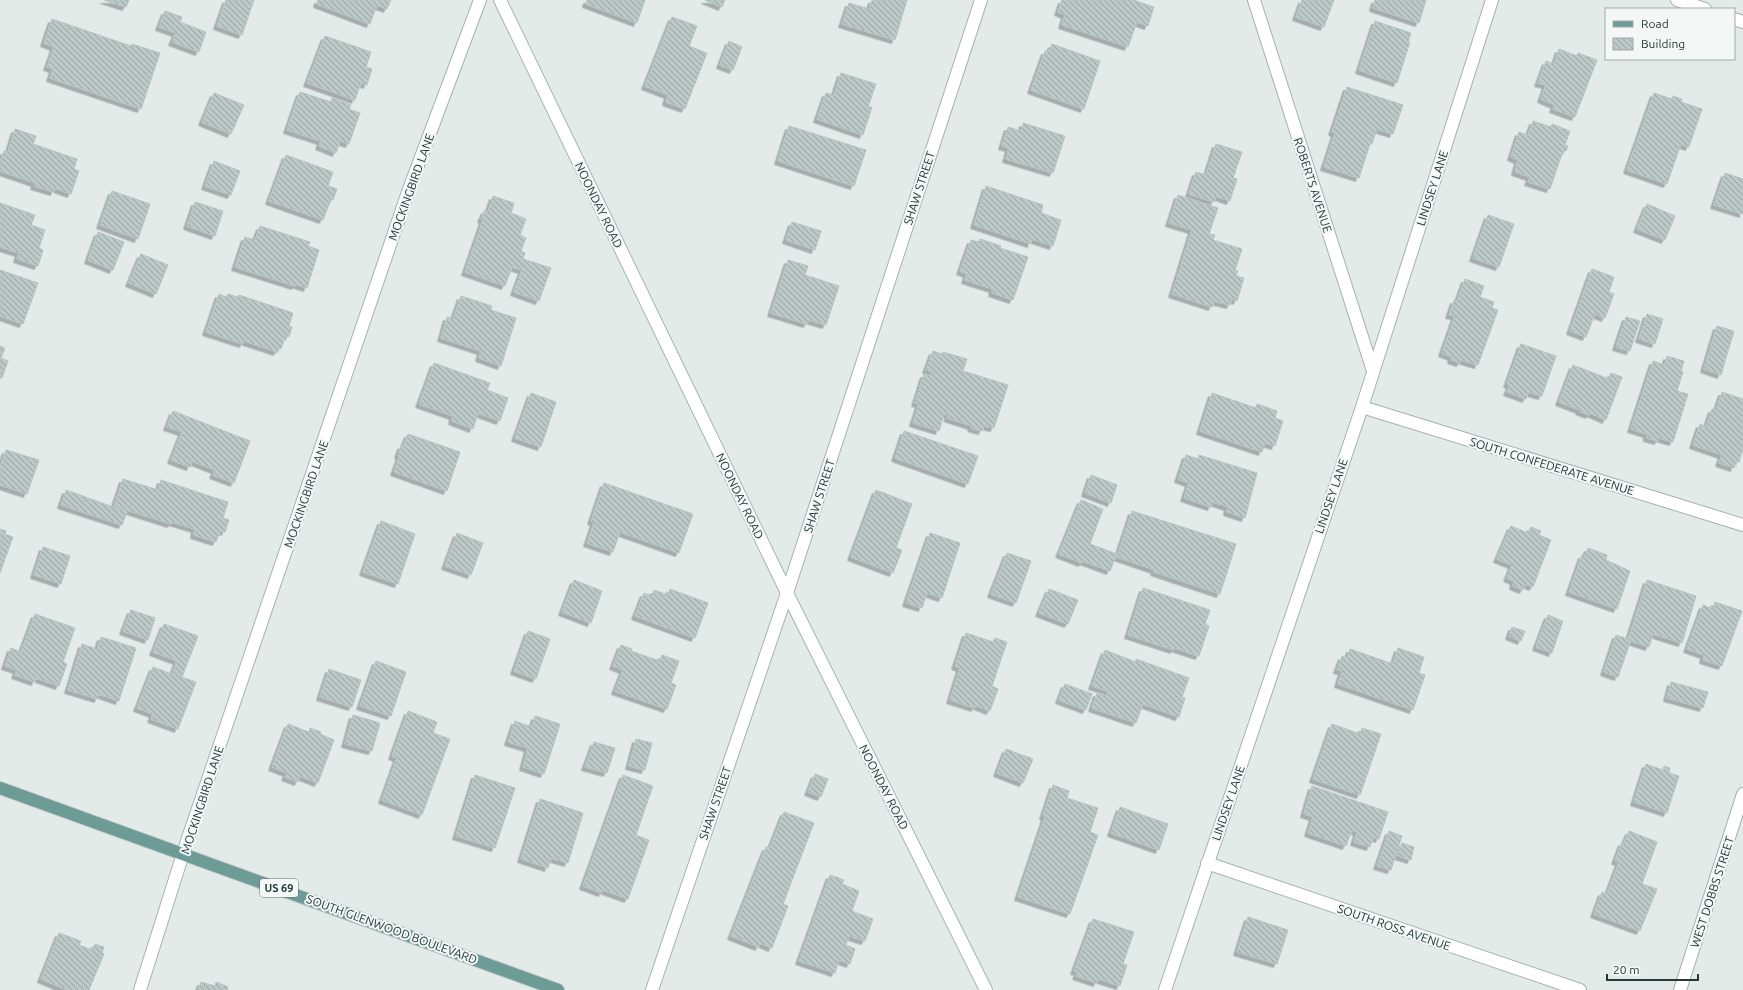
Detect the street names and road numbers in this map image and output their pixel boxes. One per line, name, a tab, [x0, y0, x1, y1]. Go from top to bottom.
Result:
street label: MOCKINGBIRD LANE	[386, 131, 437, 242]
street label: ROBERTS AVENUE	[1291, 136, 1335, 234]
street label: LINDSEY LANE	[1414, 148, 1450, 227]
street label: SHAW STREET	[901, 149, 937, 226]
street label: NOONDAY ROAD	[573, 160, 625, 250]
street label: SOUTH CONFEDERATE AVENUE	[1468, 435, 1636, 497]
street label: MOCKINGBIRD LANE	[281, 438, 331, 550]
street label: NOONDAY ROAD	[714, 451, 766, 541]
street label: SHAW STREET	[801, 457, 837, 534]
street label: LINDSEY LANE	[1312, 457, 1350, 535]
street label: NOONDAY ROAD	[857, 742, 911, 832]
street label: MOCKINGBIRD LANE	[178, 744, 226, 856]
street label: SHAW STREET	[696, 764, 734, 841]
street label: LINDSEY LANE	[1209, 764, 1247, 842]
street label: WEST DOBBS STREET	[1688, 834, 1736, 949]
road number: US 69	[260, 879, 298, 897]
street label: SOUTH GLENWOOD BOULEVARD	[305, 892, 479, 966]
street label: SOUTH ROSS AVENUE	[1336, 902, 1452, 953]

